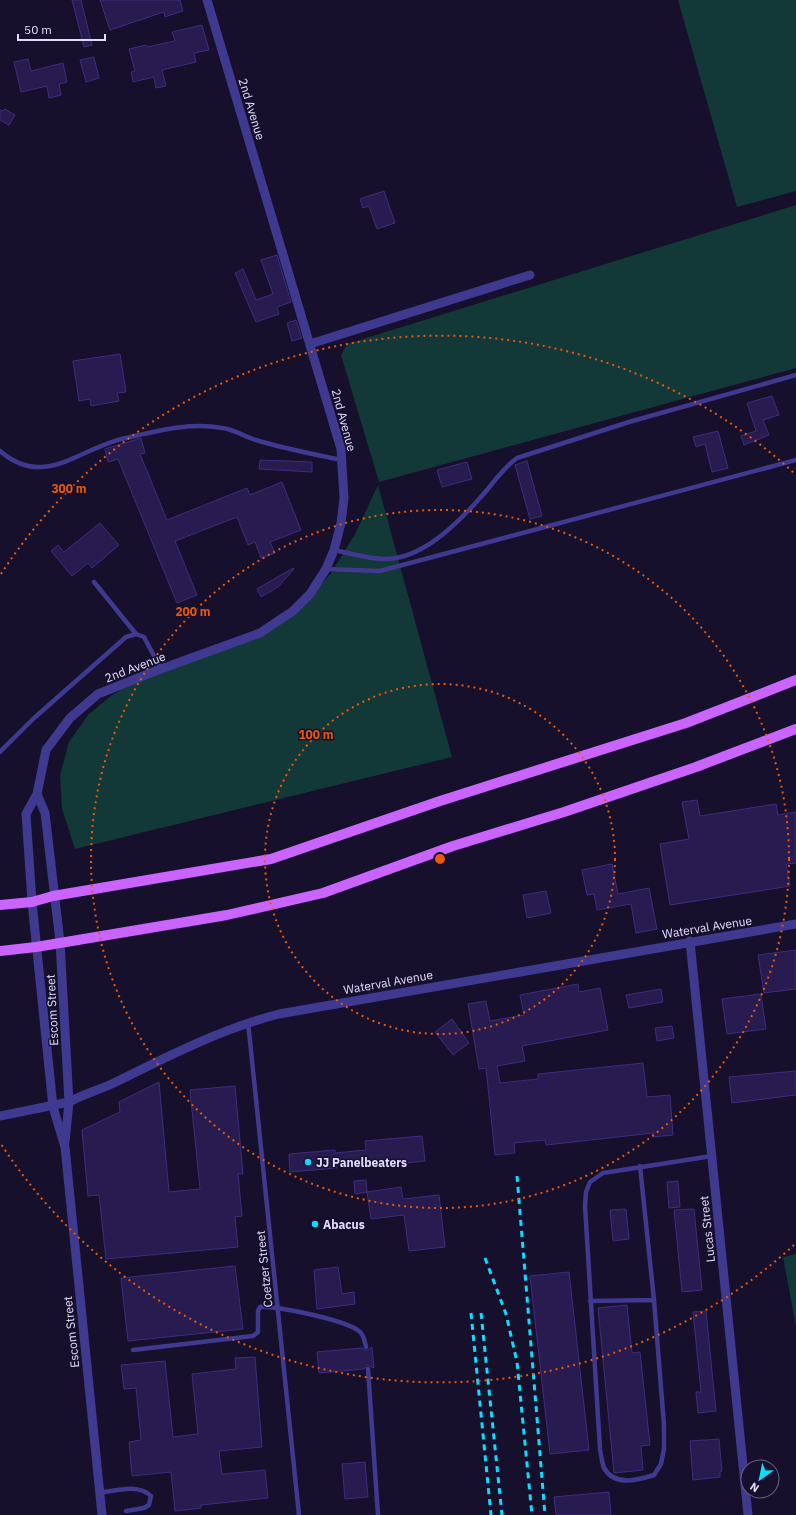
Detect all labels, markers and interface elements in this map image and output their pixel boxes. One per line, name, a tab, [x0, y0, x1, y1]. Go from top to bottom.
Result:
scale bar	[18, 16, 105, 42]
text: 50 m	[24, 22, 52, 37]
street label: 2nd Avenue	[235, 76, 269, 142]
street label: 2nd Avenue	[328, 387, 360, 453]
text: 300 m	[51, 481, 87, 496]
text: 200 m	[175, 604, 211, 619]
street label: 2nd Avenue	[102, 648, 168, 685]
text: 100 m	[298, 727, 334, 742]
centre of rings	[433, 852, 447, 866]
street label: Waterval Avenue	[661, 912, 753, 941]
street label: Waterval Avenue	[342, 967, 434, 997]
street label: Escom Street	[43, 974, 61, 1046]
place label: JJ Panelbeaters	[316, 1155, 407, 1170]
marker: JJ Panelbeaters	[303, 1157, 313, 1167]
street label: Lucas Street	[696, 1195, 718, 1263]
place label: Abacus	[323, 1217, 365, 1232]
marker: Abacus	[310, 1219, 320, 1229]
street label: Coetzer Street	[253, 1230, 275, 1308]
street label: Escom Street	[60, 1296, 82, 1368]
north arrow	[740, 1459, 780, 1499]
text: N	[747, 1479, 762, 1495]

